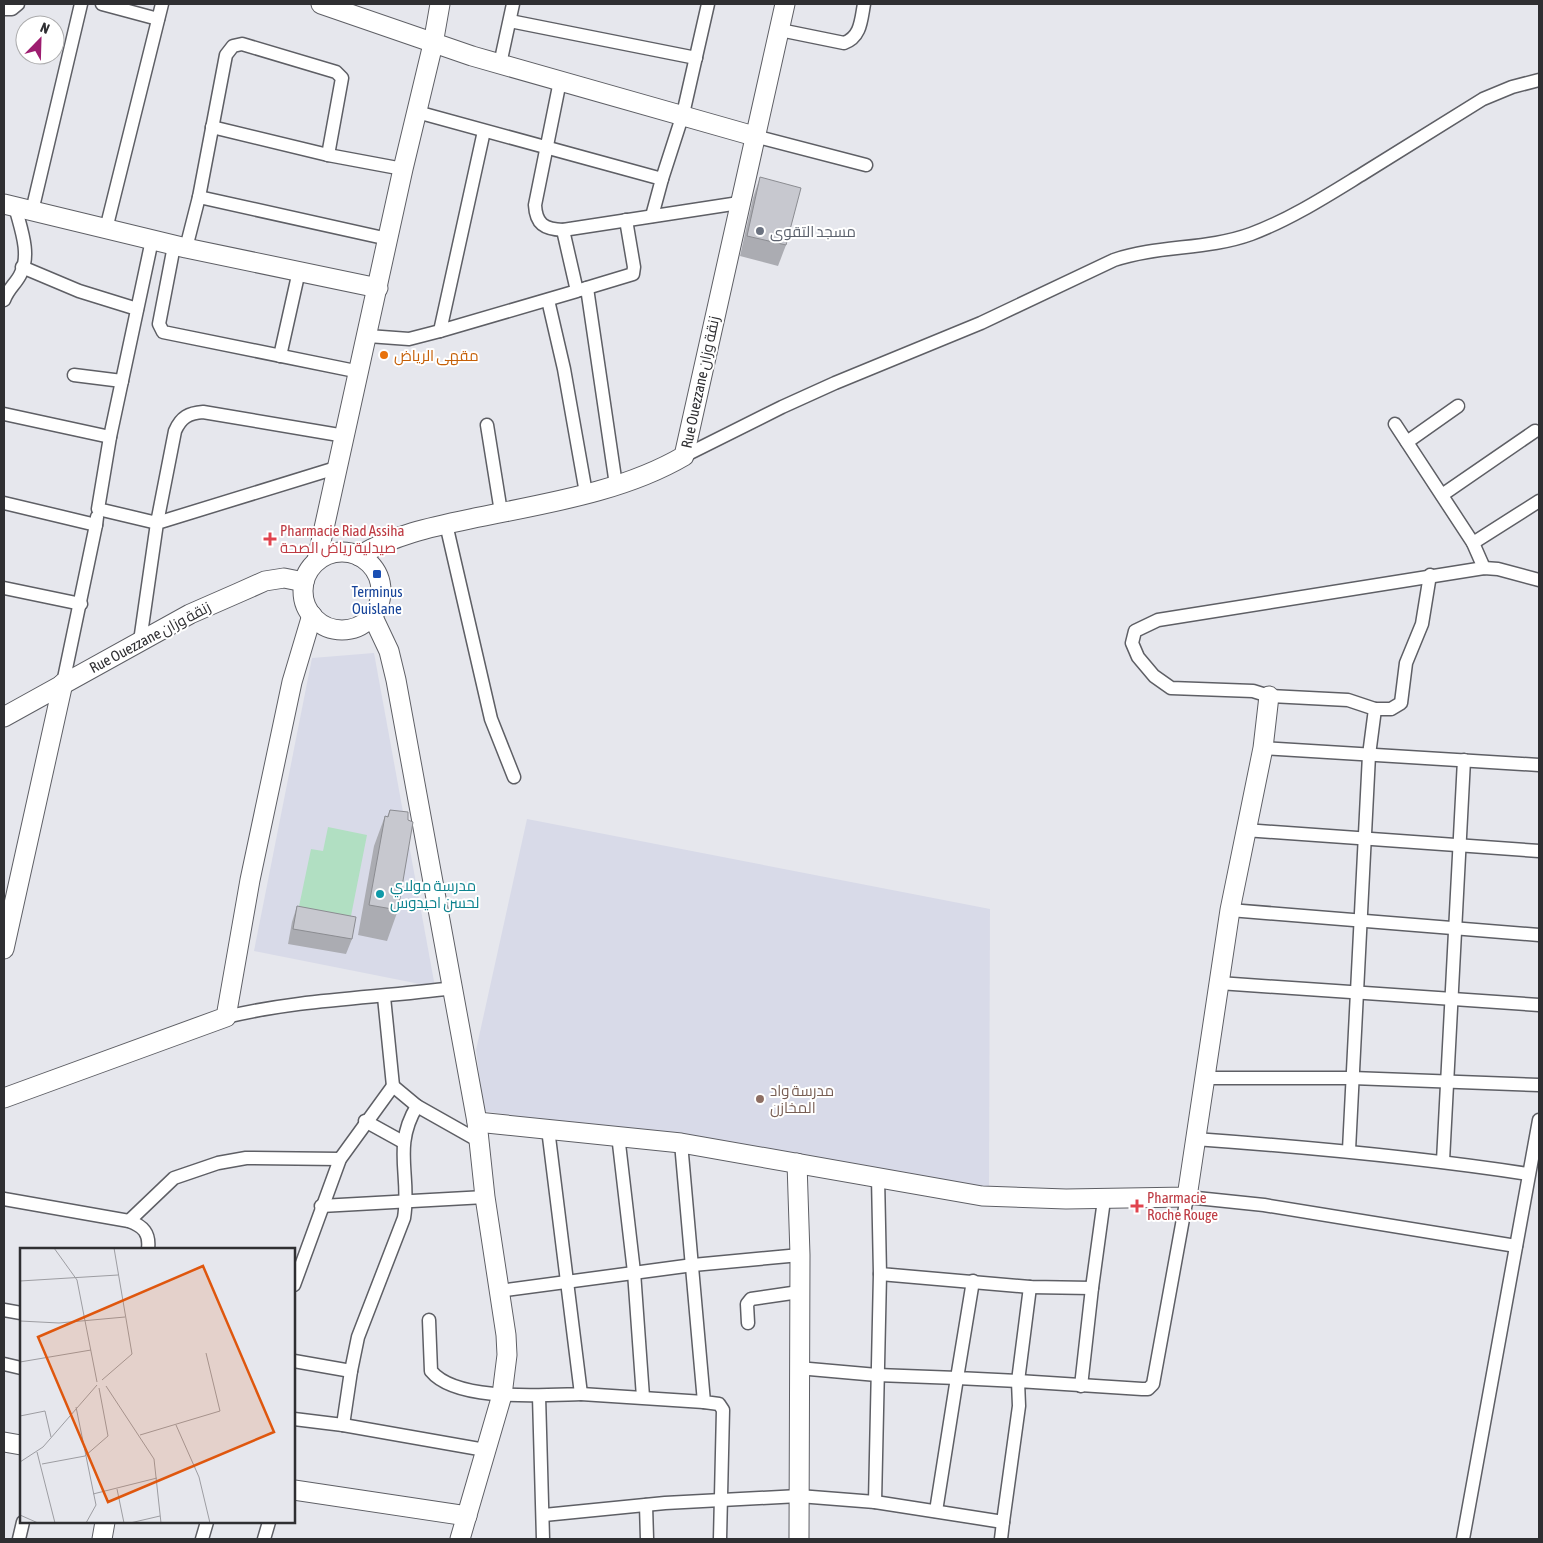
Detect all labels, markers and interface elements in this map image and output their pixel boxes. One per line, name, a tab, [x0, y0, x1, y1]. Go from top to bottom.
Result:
north arrow	[15, 15, 65, 65]
text: N	[38, 19, 52, 37]
place label: مسجد التقوى	[770, 223, 856, 242]
marker: مسجد التقوى	[754, 225, 766, 237]
street label: Rue Ouezzane زنقة وزان	[678, 314, 724, 450]
place label: مقهى الرياض	[394, 347, 479, 366]
marker: مقهى الرياض	[378, 349, 390, 361]
place label: Pharmacie Riad Assiha صيدلية رياض الصحة	[280, 522, 404, 558]
marker: Pharmacie Riad Assiha صيدلية رياض الصحة	[264, 533, 276, 545]
marker: Terminus Ouislane	[371, 568, 383, 580]
place label: Terminus Ouislane	[352, 583, 403, 617]
street label: Rue Ouezzane زنقة وزان	[87, 598, 214, 678]
place label: مدرسة مولاي لحسن احيدوس	[390, 877, 479, 913]
marker: مدرسة مولاي لحسن احيدوس	[374, 888, 386, 900]
place label: مدرسة واد المخازن	[770, 1082, 834, 1118]
marker: مدرسة واد المخازن	[754, 1093, 766, 1105]
place label: Pharmacie Roche Rouge	[1147, 1189, 1218, 1223]
marker: Pharmacie Roche Rouge	[1131, 1200, 1143, 1212]
inset map	[20, 1248, 295, 1523]

